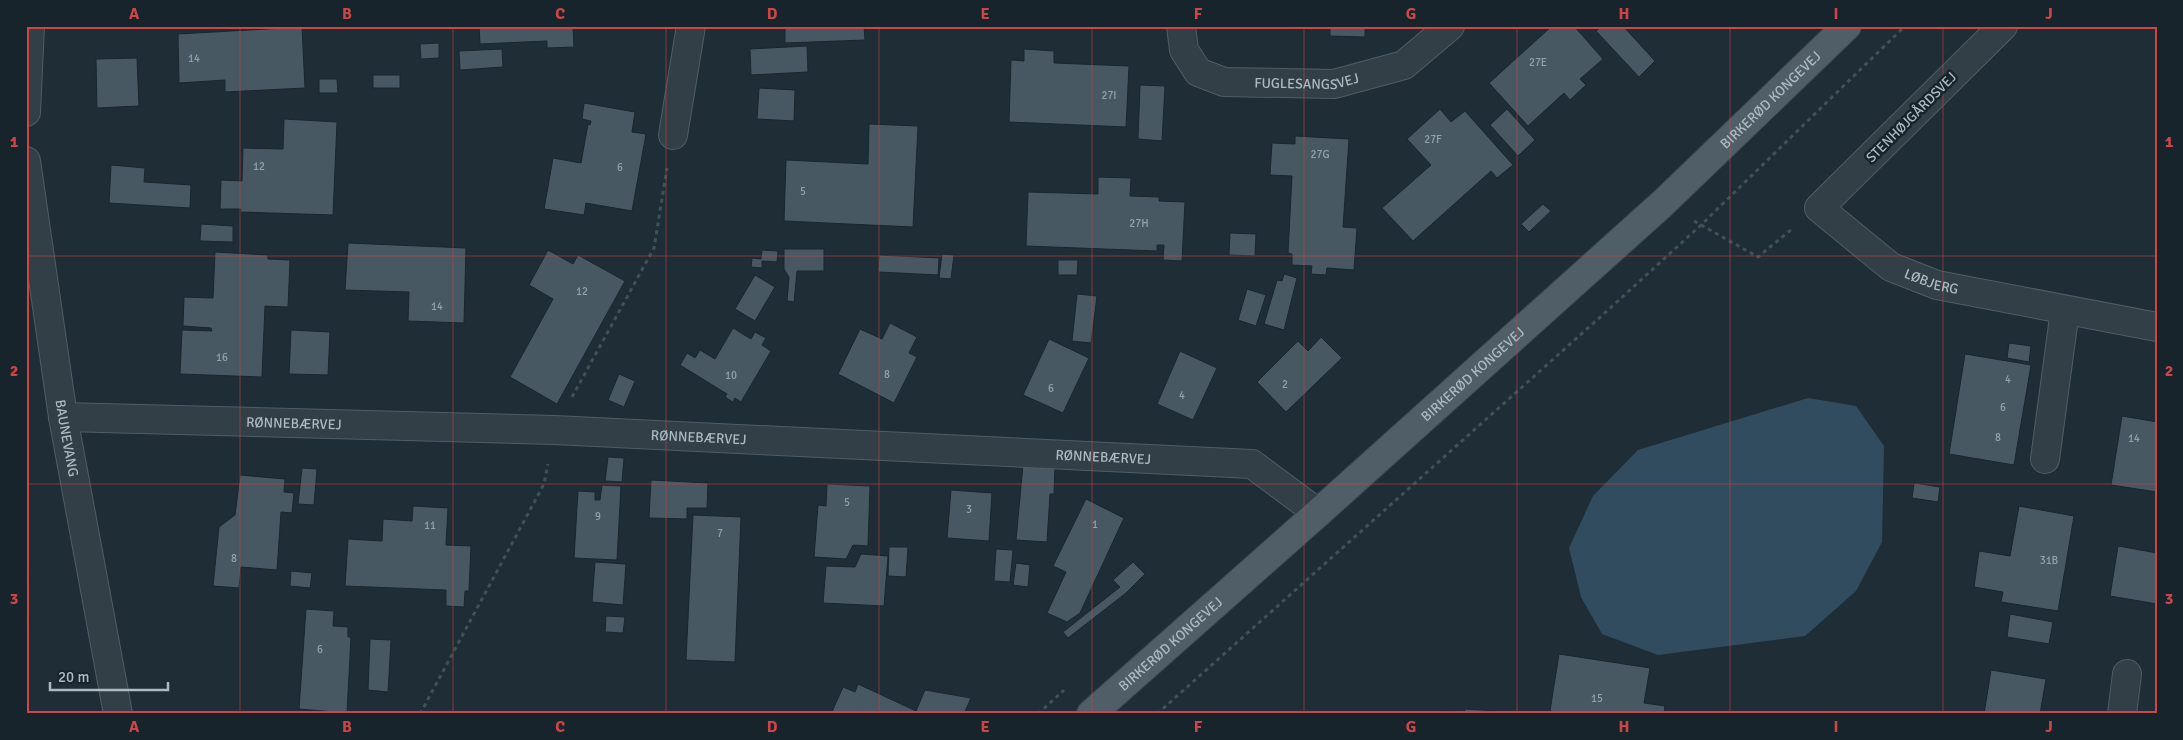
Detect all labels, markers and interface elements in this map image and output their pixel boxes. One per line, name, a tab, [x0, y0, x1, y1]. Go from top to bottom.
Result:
text: A	[129, 4, 140, 24]
text: B	[342, 4, 352, 24]
text: C	[555, 4, 565, 24]
text: D	[767, 4, 778, 24]
text: E	[980, 4, 990, 24]
text: F	[1194, 4, 1203, 24]
text: G	[1406, 4, 1416, 24]
text: H	[1619, 4, 1629, 24]
text: I	[1833, 4, 1839, 24]
text: J	[2045, 4, 2053, 24]
street label: BIRKERØD KONGEVEJ	[1717, 48, 1825, 152]
house number: 14	[188, 52, 200, 65]
house number: 27E	[1529, 56, 1547, 69]
street label: STENHØJGÅRDSVEJ	[1863, 69, 1960, 166]
street label: FUGLESANGSVEJ	[1254, 70, 1361, 93]
house number: 27I	[1101, 89, 1117, 102]
text: 1	[10, 132, 19, 152]
text: 1	[2165, 132, 2174, 152]
house number: 27F	[1424, 133, 1442, 146]
house number: 27G	[1311, 148, 1329, 161]
house number: 12	[253, 160, 265, 173]
house number: 6	[617, 161, 623, 174]
house number: 5	[800, 185, 806, 198]
house number: 27H	[1129, 217, 1149, 230]
street label: LØBJERG	[1902, 265, 1960, 298]
house number: 12	[576, 285, 588, 298]
house number: 14	[431, 300, 443, 313]
street label: BIRKERØD KONGEVEJ	[1418, 324, 1528, 425]
house number: 16	[216, 351, 228, 364]
text: 2	[10, 361, 18, 381]
text: 2	[2165, 361, 2173, 381]
house number: 8	[884, 368, 890, 381]
house number: 10	[725, 369, 737, 382]
house number: 4	[2005, 373, 2011, 386]
house number: 2	[1282, 378, 1288, 391]
house number: 6	[1048, 382, 1054, 395]
house number: 4	[1179, 389, 1185, 402]
street label: BAUNEVANG	[52, 398, 82, 478]
house number: 6	[2000, 401, 2006, 414]
street label: RØNNEBÆRVEJ	[246, 414, 342, 433]
street label: RØNNEBÆRVEJ	[650, 427, 747, 448]
house number: 8	[1995, 431, 2001, 444]
house number: 14	[2128, 432, 2140, 445]
street label: RØNNEBÆRVEJ	[1055, 446, 1151, 468]
house number: 5	[844, 496, 850, 509]
house number: 3	[966, 503, 972, 516]
house number: 9	[595, 510, 601, 523]
house number: 1	[1092, 518, 1098, 531]
house number: 11	[424, 519, 436, 532]
house number: 7	[717, 527, 723, 540]
house number: 8	[231, 552, 237, 565]
house number: 31B	[2040, 554, 2059, 567]
text: 3	[10, 589, 18, 609]
text: 3	[2165, 589, 2173, 609]
street label: BIRKERØD KONGEVEJ	[1115, 594, 1226, 695]
house number: 6	[317, 643, 323, 656]
scale bar	[50, 660, 168, 692]
text: 20 m	[58, 668, 89, 686]
house number: 15	[1591, 692, 1603, 705]
text: A	[129, 717, 140, 737]
text: B	[342, 717, 352, 737]
text: C	[555, 717, 565, 737]
text: D	[767, 717, 778, 737]
text: E	[980, 717, 990, 737]
text: F	[1194, 717, 1203, 737]
text: G	[1406, 717, 1416, 737]
text: H	[1619, 717, 1629, 737]
text: I	[1833, 717, 1839, 737]
text: J	[2045, 717, 2053, 737]

